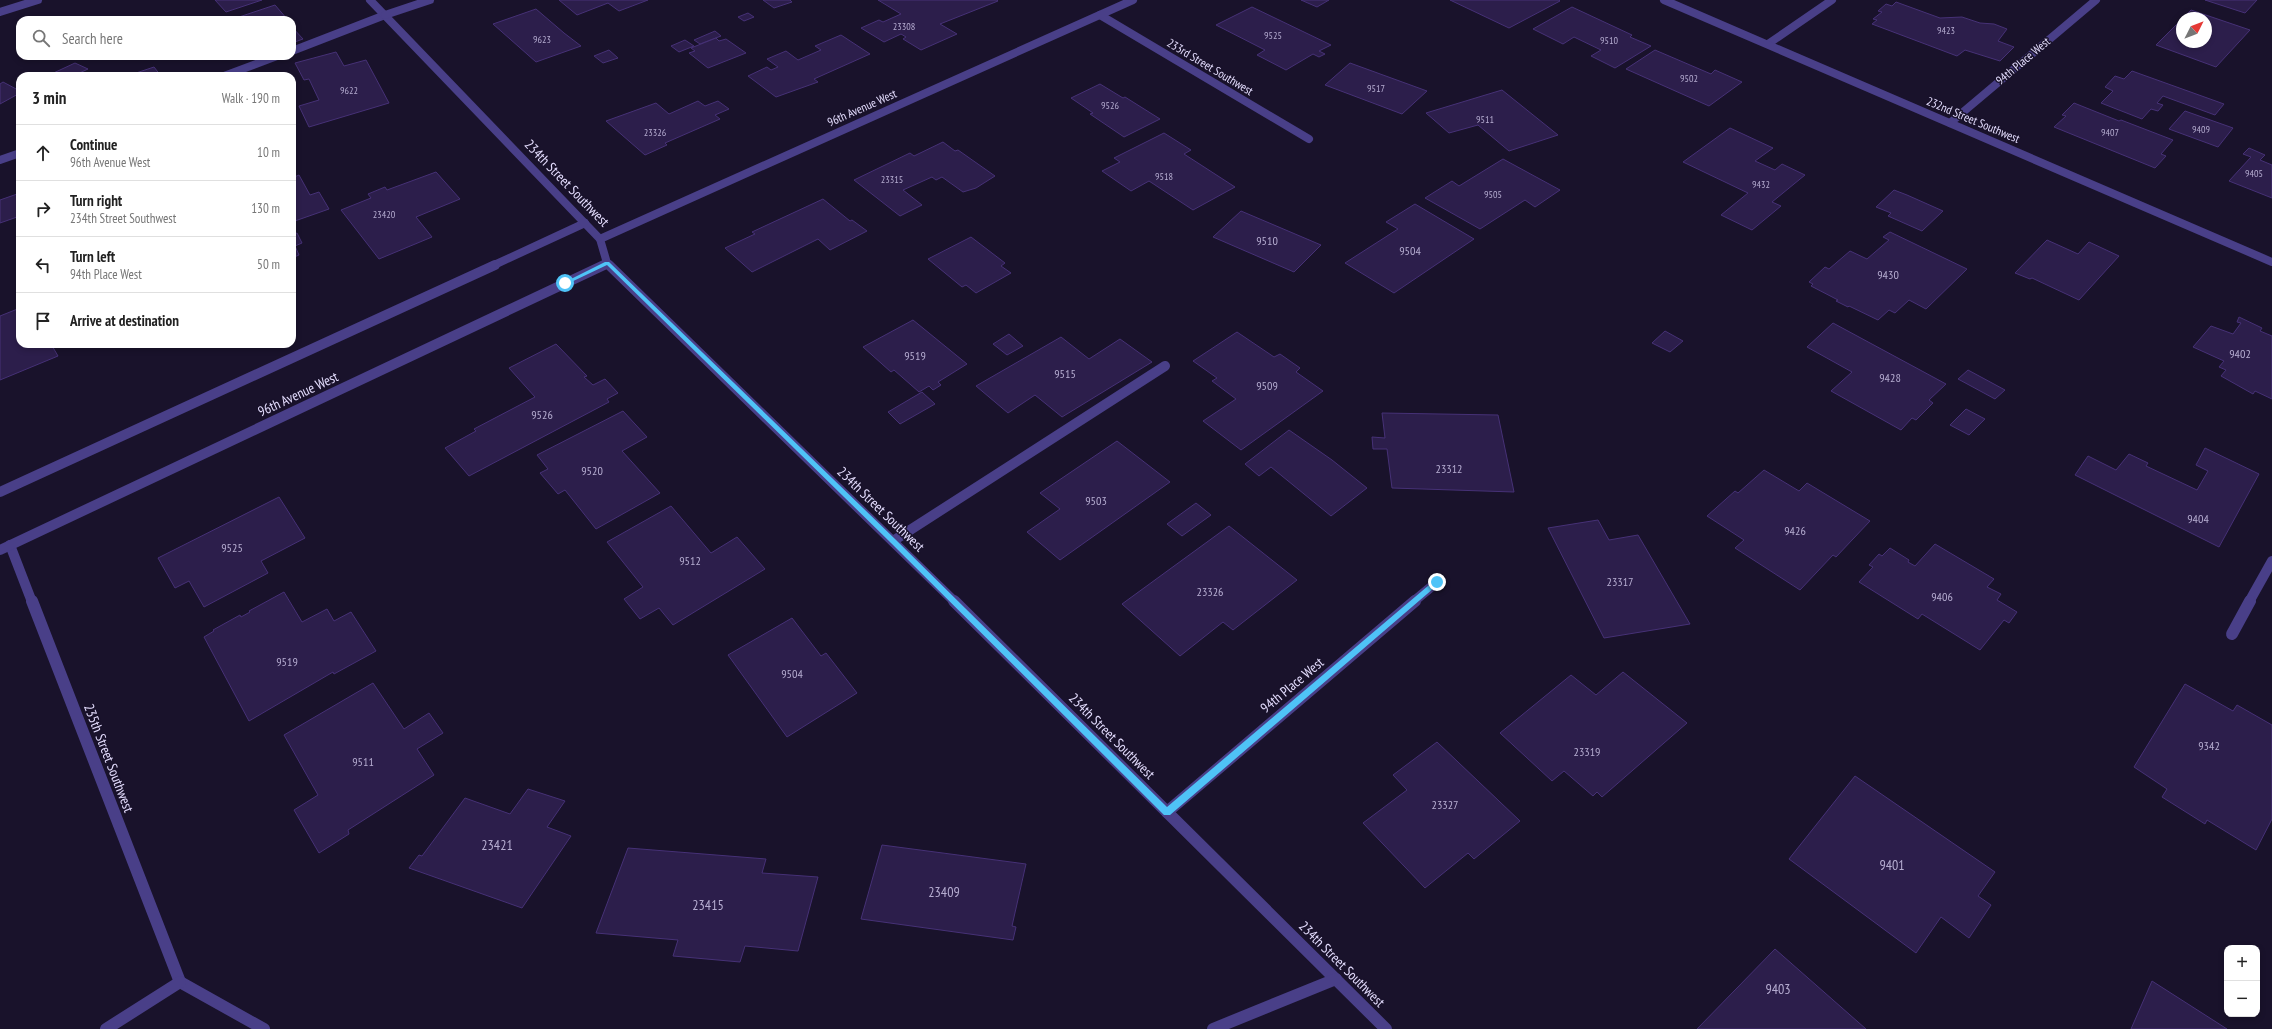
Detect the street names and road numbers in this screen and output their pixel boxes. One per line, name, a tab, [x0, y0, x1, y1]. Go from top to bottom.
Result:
street label: 94th Place West	[1992, 33, 2053, 88]
street label: 233rd Street Southwest	[1164, 35, 1257, 99]
street label: 96th Avenue West	[825, 85, 899, 129]
street label: 232nd Street Southwest	[1924, 93, 2023, 146]
street label: 234th Street Southwest	[521, 136, 613, 231]
street label: 96th Avenue West	[255, 367, 341, 420]
street label: 234th Street Southwest	[834, 463, 929, 555]
street label: 94th Place West	[1257, 653, 1328, 717]
street label: 234th Street Southwest	[1065, 689, 1159, 783]
street label: 235th Street Southwest	[80, 701, 138, 815]
street label: 234th Street Southwest	[1295, 917, 1389, 1011]

